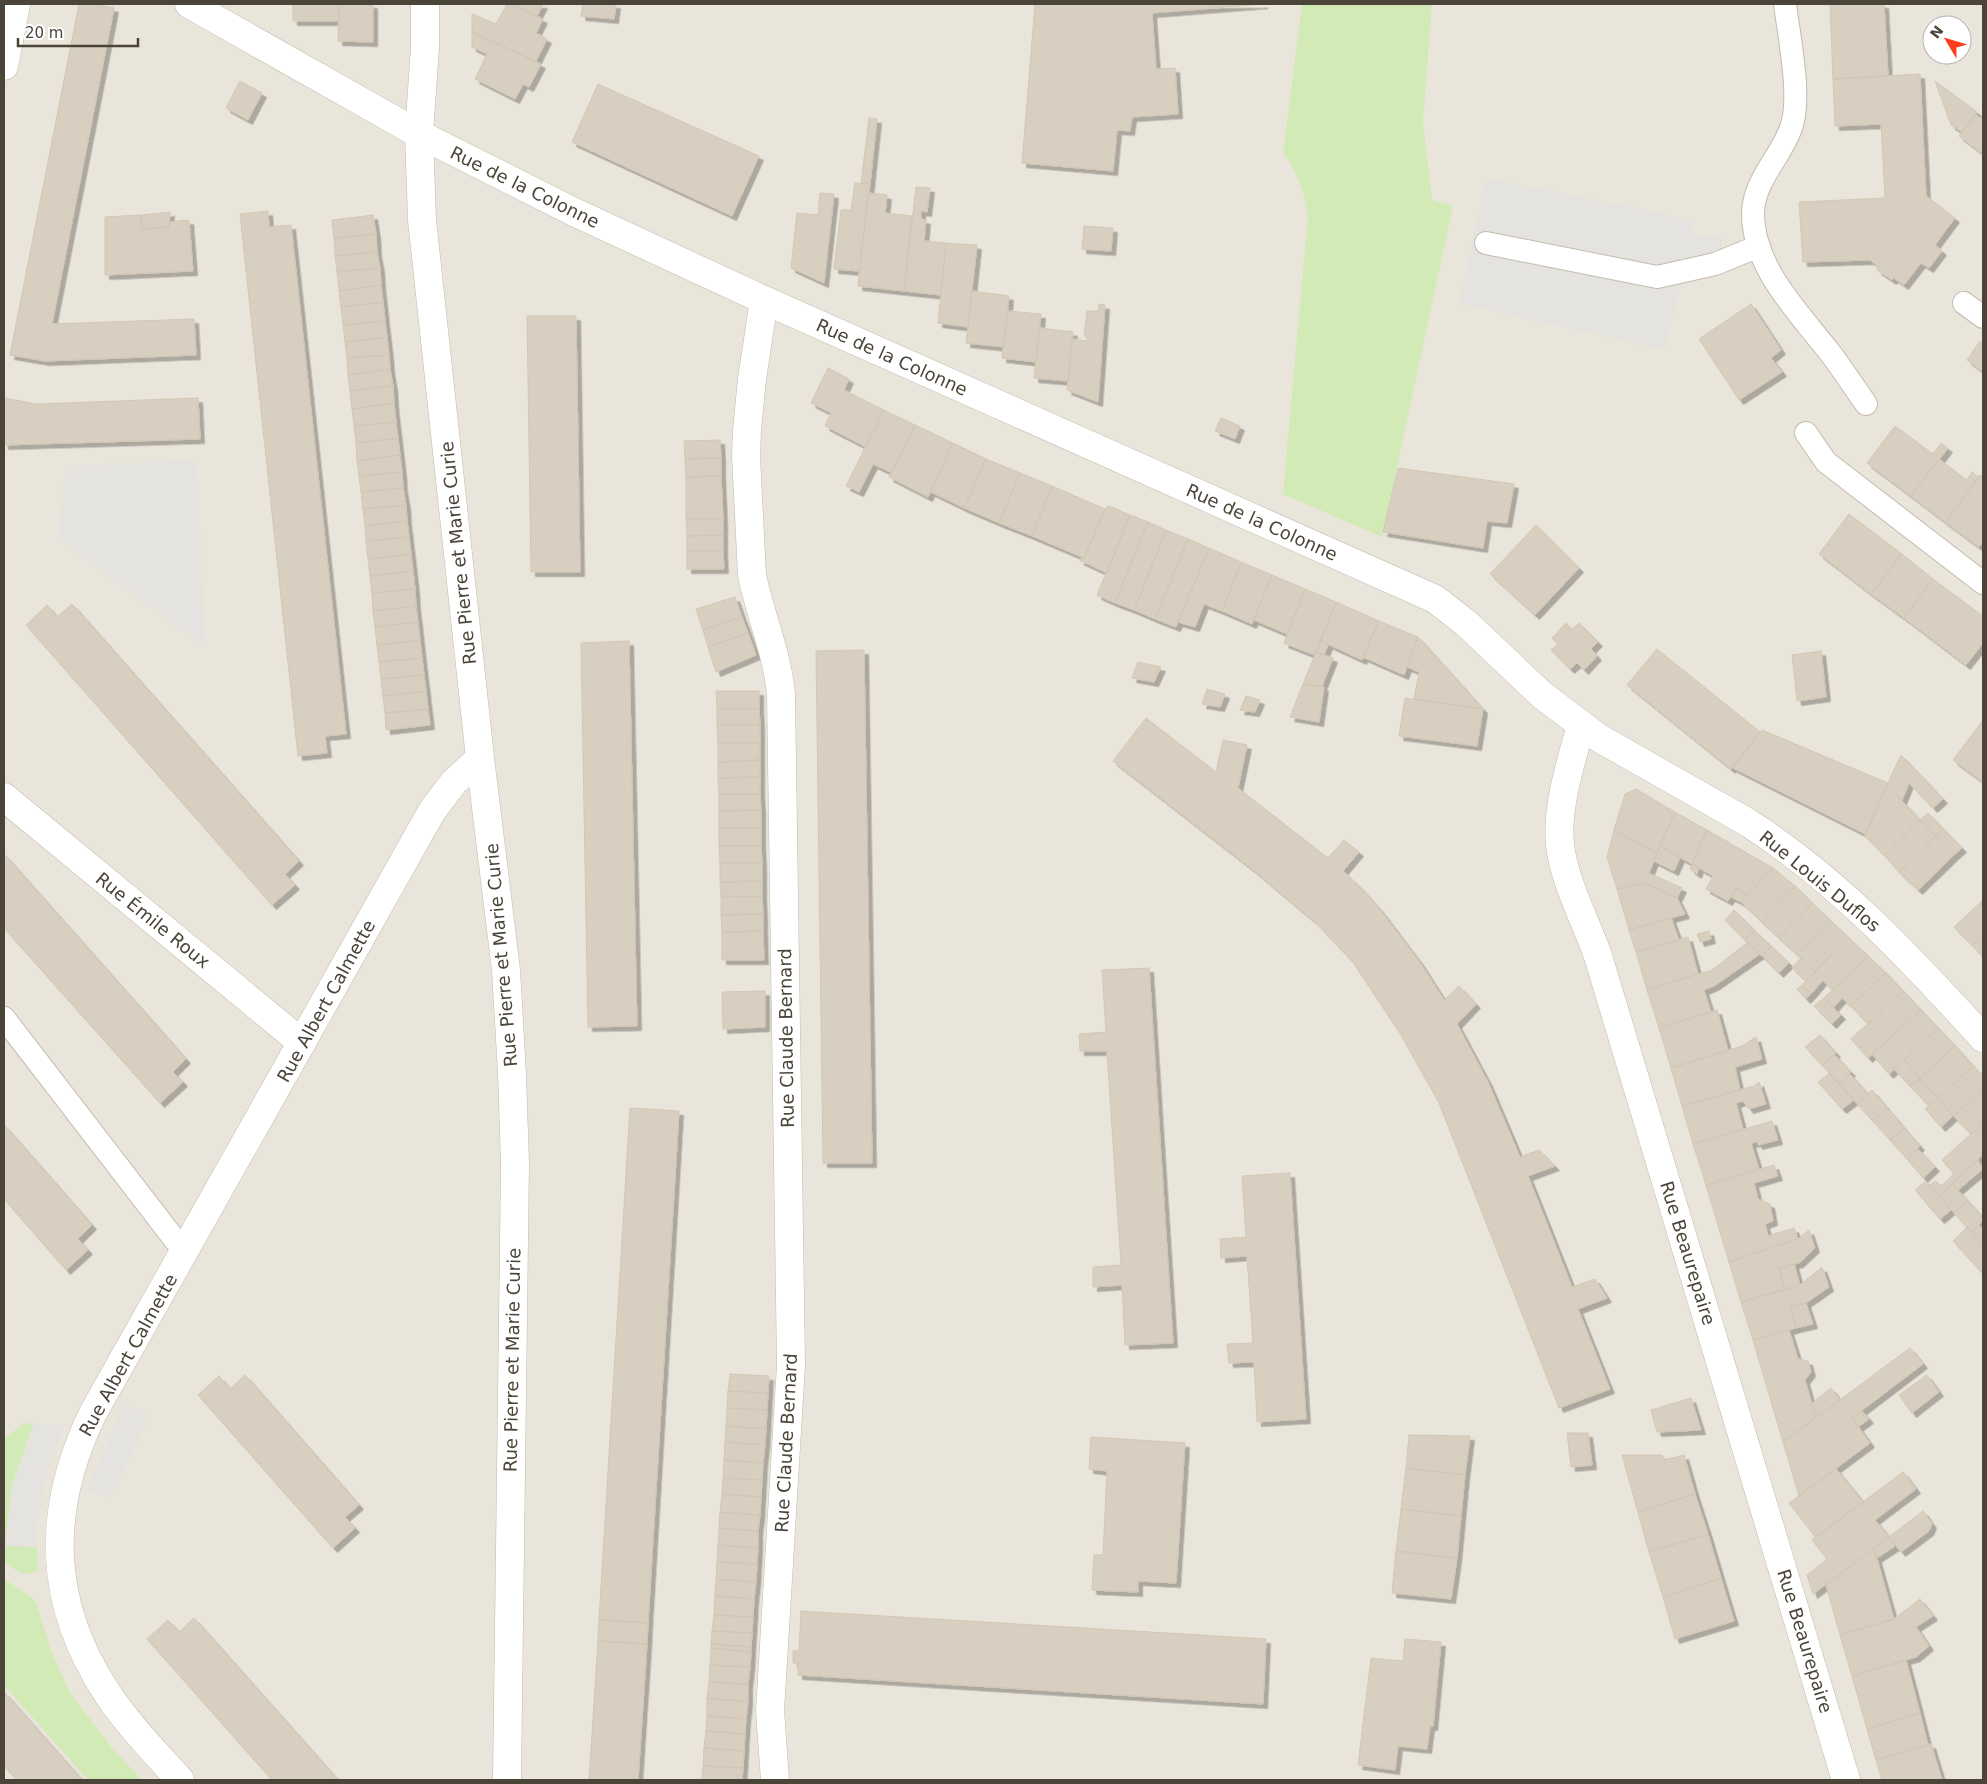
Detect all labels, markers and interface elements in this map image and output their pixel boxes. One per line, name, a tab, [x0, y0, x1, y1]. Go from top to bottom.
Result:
scale bar	[18, 15, 138, 47]
north arrow	[1922, 15, 1972, 65]
text: N	[1927, 22, 1947, 42]
text: 20 m	[25, 24, 63, 42]
street label: Rue de la Colonne	[447, 142, 603, 232]
street label: Rue de la Colonne	[813, 314, 971, 400]
street label: Rue Pierre et Marie Curie	[436, 440, 480, 666]
street label: Rue de la Colonne	[1183, 479, 1341, 565]
street label: Rue Louis Duflos	[1755, 826, 1885, 936]
street label: Rue Pierre et Marie Curie	[481, 842, 521, 1068]
street label: Rue Émile Roux	[92, 868, 214, 973]
street label: Rue Albert Calmette	[273, 916, 379, 1086]
street label: Rue Claude Bernard	[774, 948, 798, 1128]
street label: Rue Beaurepaire	[1656, 1178, 1720, 1328]
street label: Rue Pierre et Marie Curie	[500, 1248, 524, 1472]
street label: Rue Albert Calmette	[75, 1270, 181, 1440]
street label: Rue Claude Bernard	[771, 1353, 801, 1533]
street label: Rue Beaurepaire	[1773, 1566, 1837, 1716]

